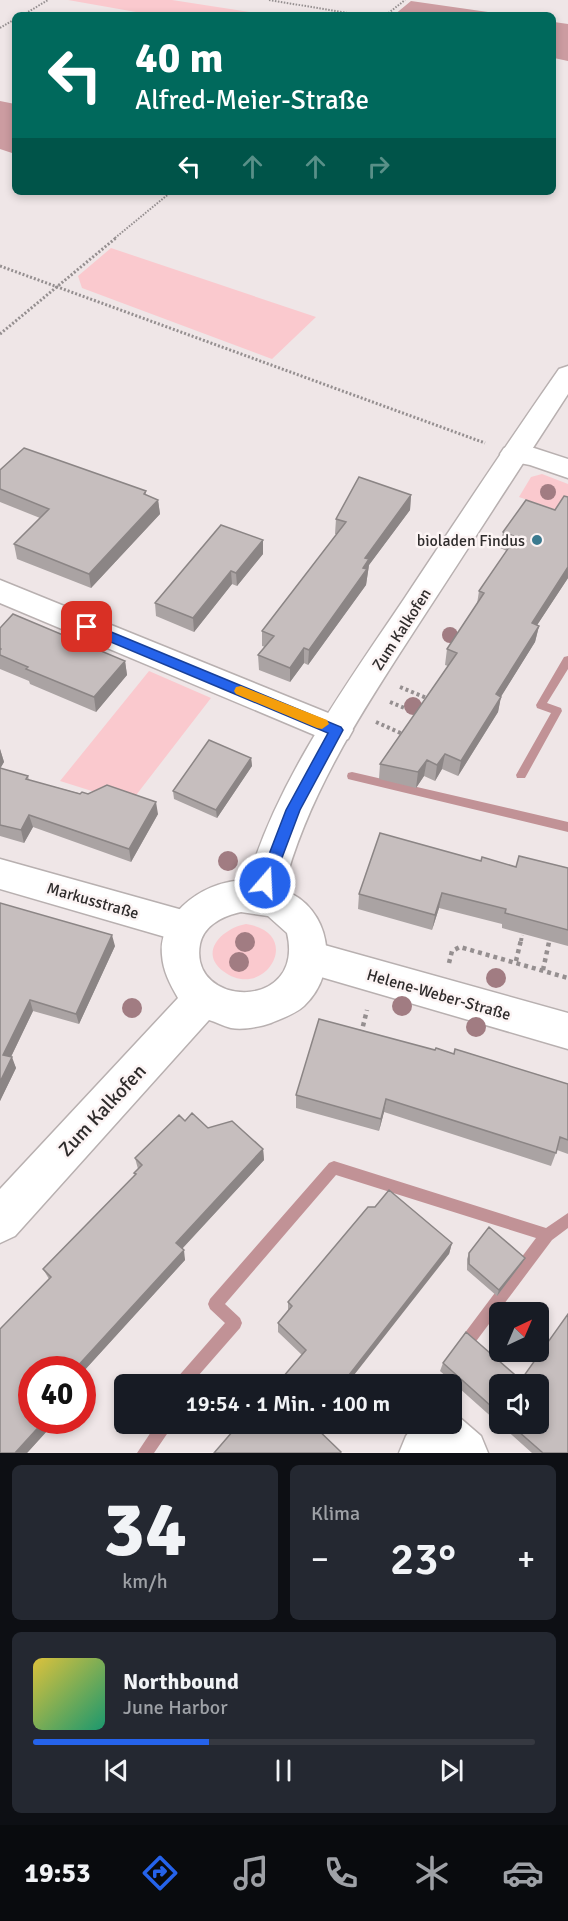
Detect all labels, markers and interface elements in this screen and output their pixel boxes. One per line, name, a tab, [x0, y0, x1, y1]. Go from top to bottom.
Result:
text: 40 m	[135, 33, 224, 84]
icon: left	[36, 36, 114, 114]
text: Alfred-Meier-Straße	[135, 84, 369, 117]
icon: left	[173, 150, 206, 183]
icon: ahead	[236, 150, 269, 183]
icon: ahead	[299, 150, 332, 183]
icon: right	[362, 150, 395, 183]
place label: bioladen Findus	[417, 531, 525, 551]
marker: bioladen Findus	[530, 533, 544, 547]
street label: Zum Kalkofen	[368, 585, 436, 674]
pin	[61, 601, 112, 652]
icon: arrive	[70, 610, 103, 643]
position arrow	[233, 851, 297, 915]
street label: Markusstraße	[44, 878, 141, 924]
street label: Helene-Weber-Straße	[364, 965, 513, 1025]
street label: Zum Kalkofen	[53, 1059, 151, 1162]
north arrow	[489, 1302, 549, 1362]
map controls	[489, 1302, 549, 1434]
speed limit sign: 40	[18, 1356, 96, 1434]
button: sound	[489, 1374, 549, 1434]
text: 19:54 · 1 Min. · 100 m	[186, 1390, 390, 1417]
text: 34	[103, 1482, 187, 1578]
text: Klima	[311, 1501, 360, 1526]
text: 23°	[390, 1532, 456, 1587]
text: −	[311, 1539, 329, 1580]
text: +	[517, 1539, 535, 1580]
text: km/h	[122, 1569, 168, 1594]
text: Northbound	[123, 1668, 239, 1695]
text: June Harbor	[123, 1695, 228, 1720]
icon: previous	[100, 1754, 133, 1787]
icon: pause	[267, 1754, 300, 1787]
icon: next	[435, 1754, 468, 1787]
icon: directions	[139, 1852, 181, 1894]
icon: music	[230, 1852, 272, 1894]
icon: phone	[320, 1852, 362, 1894]
icon: climate	[411, 1852, 453, 1894]
icon: car	[502, 1852, 544, 1894]
text: 19:53	[24, 1857, 91, 1890]

